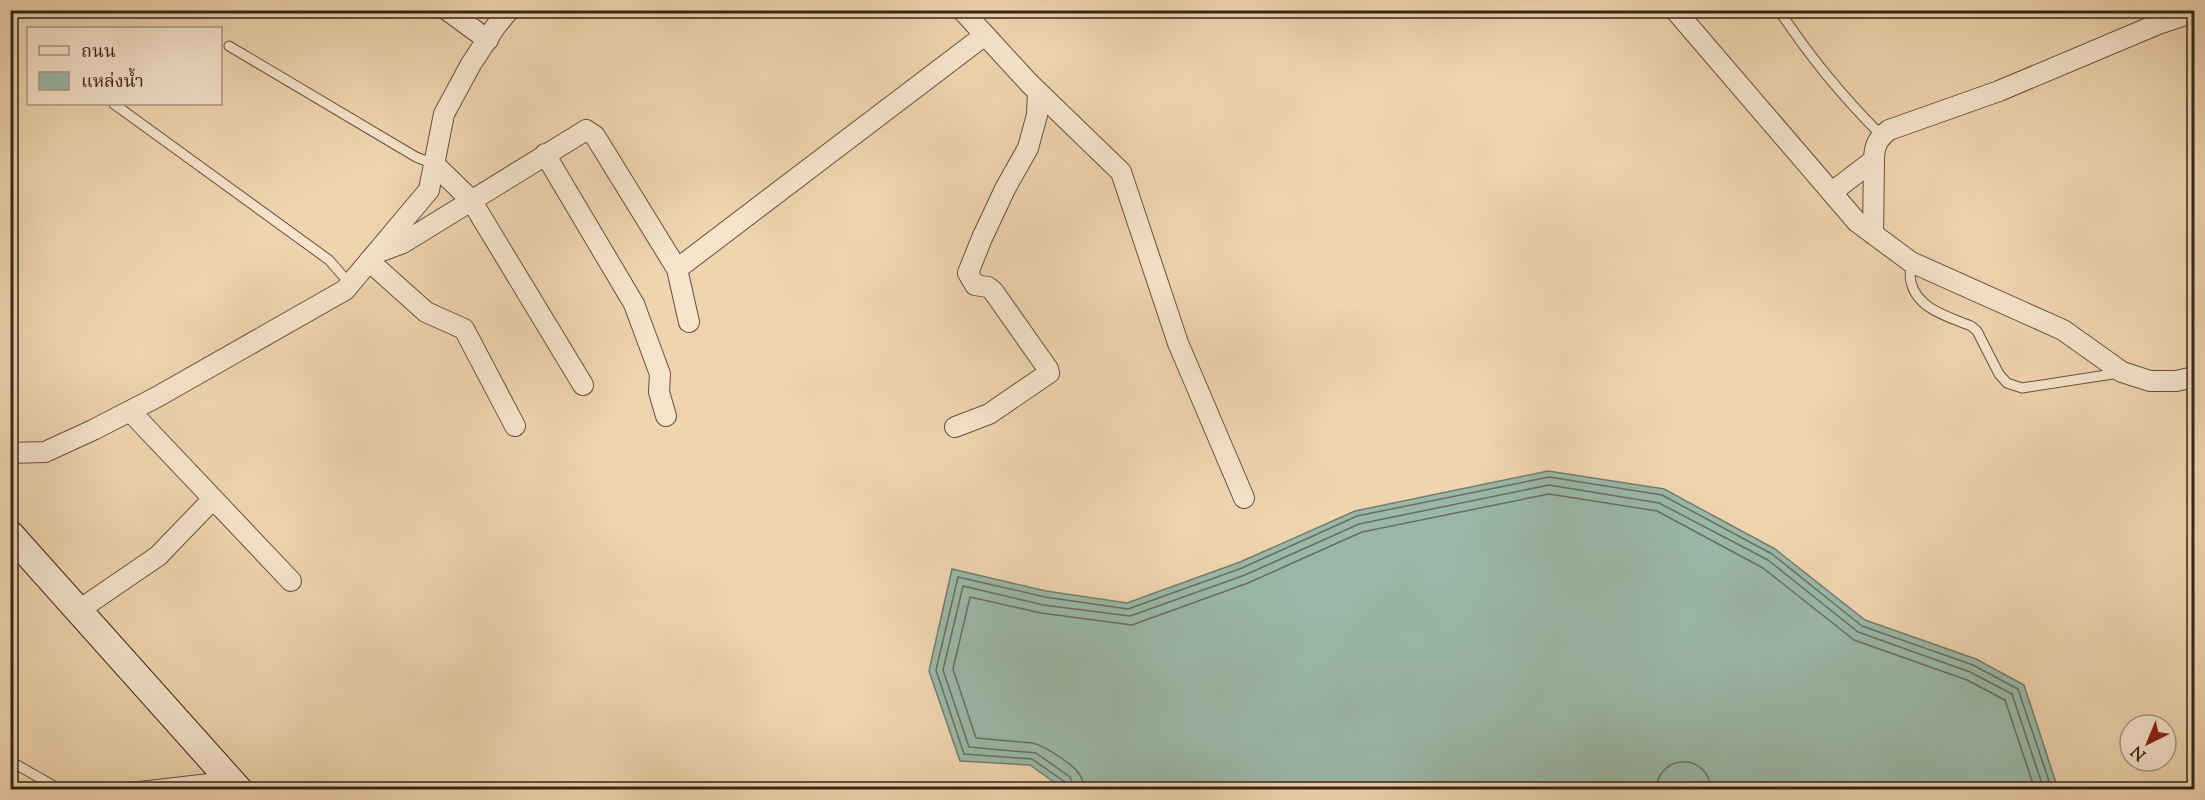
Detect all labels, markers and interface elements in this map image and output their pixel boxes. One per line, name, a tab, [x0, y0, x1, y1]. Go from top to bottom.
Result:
legend	[27, 27, 222, 105]
text: ถนน	[81, 40, 116, 66]
text: แหล่งน้ำ	[81, 67, 144, 96]
north arrow	[2118, 713, 2178, 773]
text: N	[2127, 739, 2152, 765]

